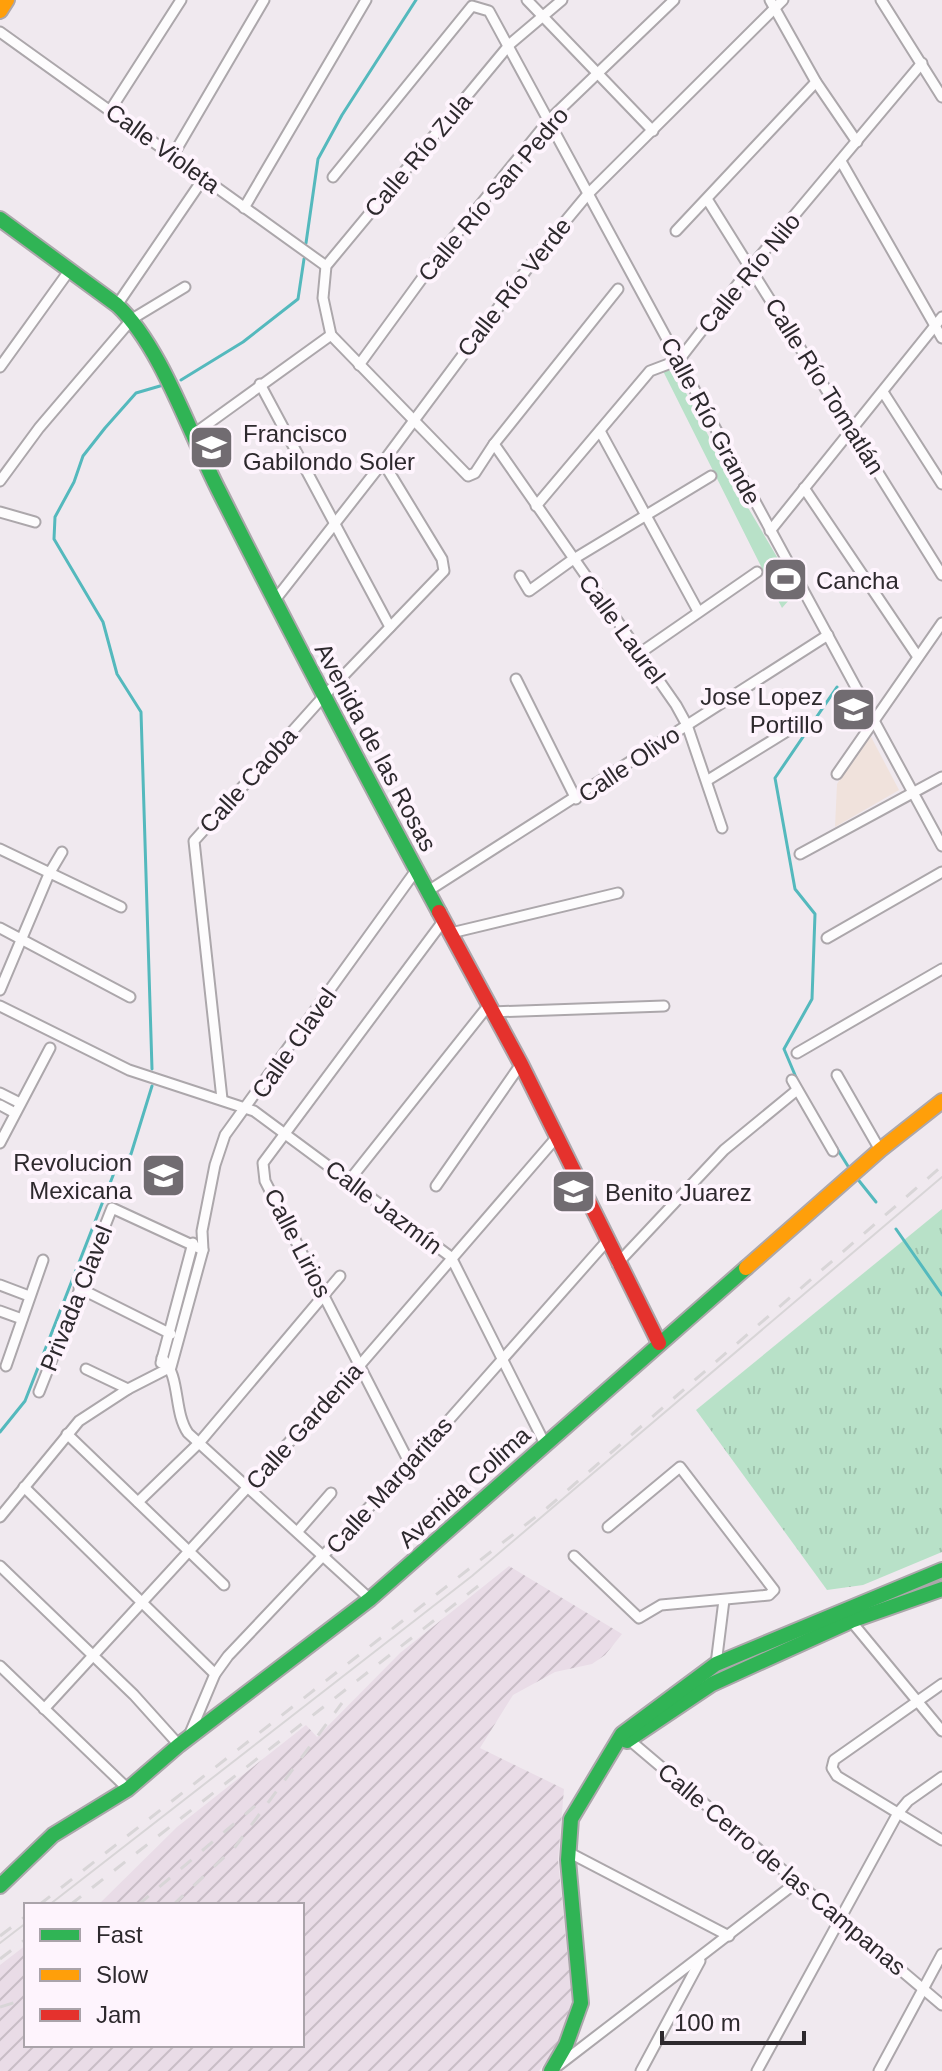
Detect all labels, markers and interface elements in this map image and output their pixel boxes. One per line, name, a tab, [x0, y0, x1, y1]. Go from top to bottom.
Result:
street label: Calle Río Zula	[359, 88, 478, 222]
street label: Calle Violeta	[101, 98, 226, 199]
street label: Calle Río San Pedro	[412, 102, 574, 286]
street label: Calle Río Nilo	[692, 207, 806, 339]
street label: Calle Río Verde	[452, 212, 576, 362]
street label: Calle Río Tomatlán	[760, 293, 890, 479]
street label: Calle Río Grande	[656, 333, 766, 509]
place label: Francisco Gabilondo Soler	[243, 420, 415, 475]
school or university icon: Francisco Gabilondo Soler	[188, 423, 236, 471]
sports icon: Cancha	[761, 556, 809, 604]
place label: Cancha	[816, 567, 899, 594]
street label: Calle Laurel	[573, 569, 671, 689]
street label: Avenida de las Rosas	[310, 638, 442, 856]
place label: Jose Lopez Portillo	[700, 683, 823, 738]
school or university icon: Jose Lopez Portillo	[830, 686, 878, 734]
street label: Calle Olivo	[573, 720, 685, 808]
street label: Calle Caoba	[194, 721, 303, 838]
street label: Calle Clavel	[246, 983, 342, 1103]
place label: Revolucion Mexicana	[13, 1149, 133, 1204]
school or university icon: Revolucion Mexicana	[139, 1152, 187, 1200]
street label: Calle Jazmín	[320, 1154, 448, 1260]
school or university icon: Benito Juarez	[550, 1168, 598, 1216]
place label: Benito Juarez	[605, 1179, 752, 1206]
street label: Calle Lirios	[259, 1184, 337, 1302]
street label: Privada Clavel	[35, 1221, 117, 1375]
street label: Calle Gardenia	[240, 1357, 368, 1495]
street label: Calle Margaritas	[321, 1411, 457, 1559]
street label: Avenida Colima	[393, 1420, 536, 1553]
street label: Calle Cerro de las Campanas	[653, 1757, 911, 1981]
legend	[24, 1903, 304, 2047]
text: Fast	[96, 1921, 143, 1948]
text: Slow	[96, 1961, 149, 1988]
scale bar	[662, 1995, 804, 2045]
text: Jam	[96, 2001, 141, 2028]
text: 100 m	[674, 2009, 741, 2036]

